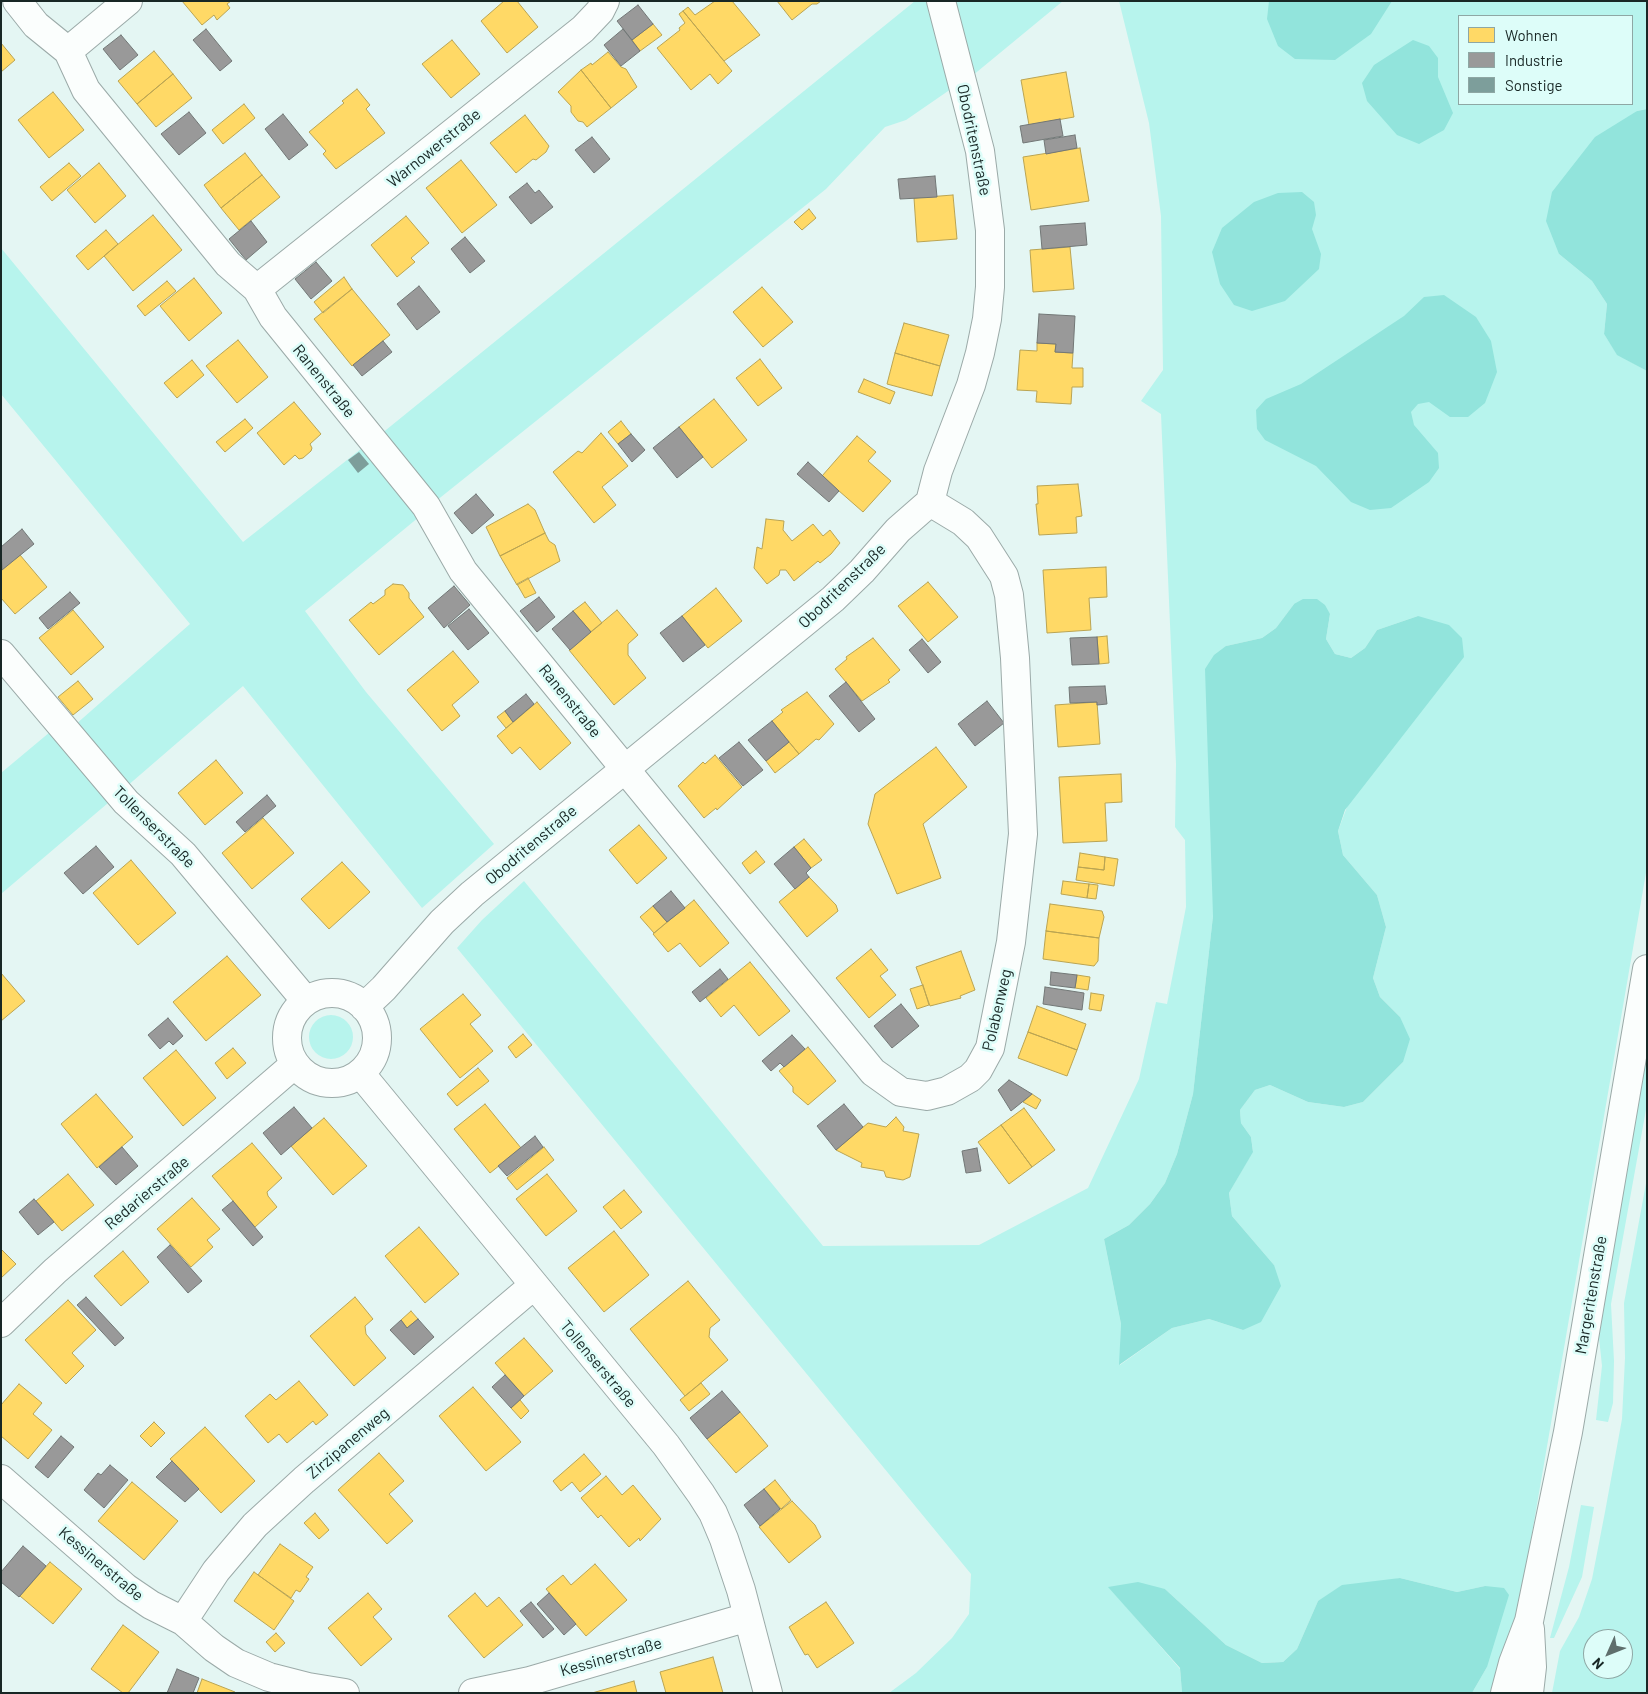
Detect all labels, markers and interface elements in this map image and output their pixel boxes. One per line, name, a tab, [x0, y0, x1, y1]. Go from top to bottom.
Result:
legend	[1458, 15, 1633, 105]
text: Wohnen	[1505, 26, 1558, 44]
text: Industrie	[1505, 51, 1563, 69]
text: Sonstige	[1505, 76, 1563, 94]
street label: Obodritenstraße	[953, 82, 995, 198]
street label: Warnowerstraße	[383, 104, 485, 192]
street label: Ranenstraße	[289, 341, 359, 421]
street label: Obodritenstraße	[794, 540, 890, 632]
street label: Ranenstraße	[535, 661, 605, 741]
street label: Tollenserstraße	[109, 782, 199, 872]
street label: Obodritenstraße	[481, 801, 581, 889]
street label: Polabenweg	[978, 967, 1016, 1053]
street label: Redarierstraße	[101, 1152, 193, 1234]
street label: Margeritenstraße	[1571, 1234, 1611, 1356]
street label: Tollenserstraße	[556, 1316, 640, 1412]
street label: Zirzipanenweg	[303, 1403, 393, 1483]
street label: Kessinerstraße	[55, 1523, 147, 1605]
north arrow	[1583, 1629, 1633, 1679]
street label: Kessinerstraße	[558, 1633, 664, 1681]
text: N	[1588, 1655, 1607, 1673]

